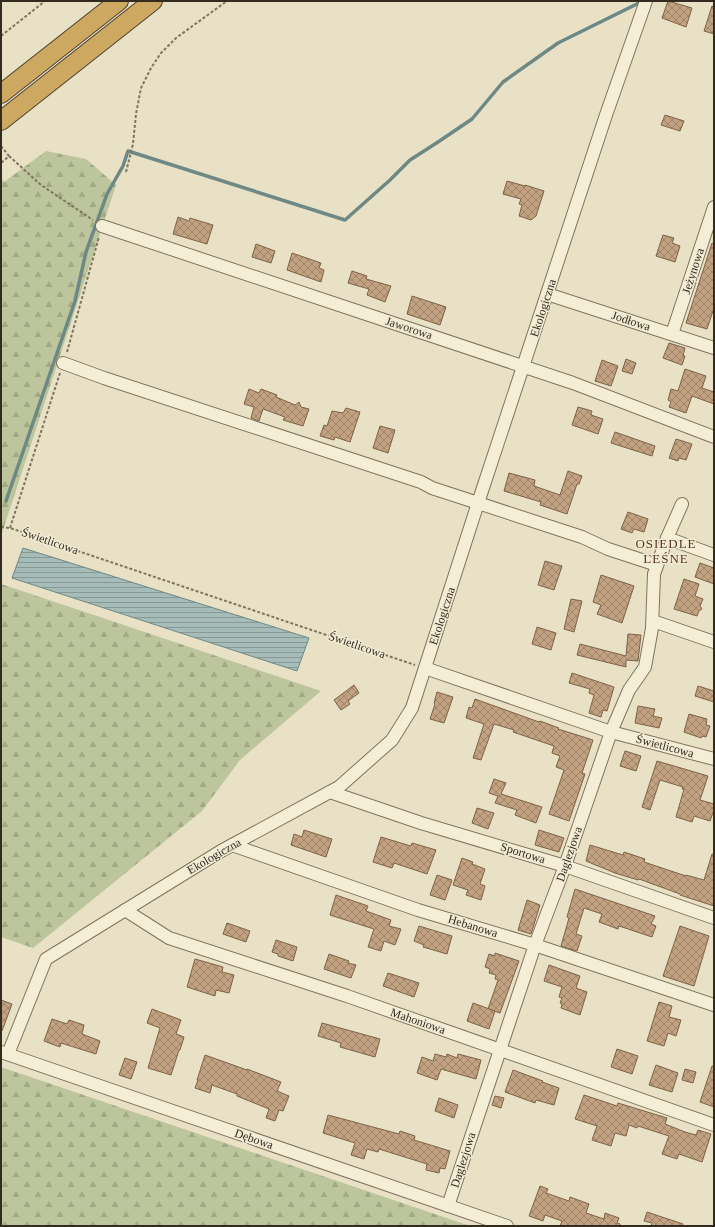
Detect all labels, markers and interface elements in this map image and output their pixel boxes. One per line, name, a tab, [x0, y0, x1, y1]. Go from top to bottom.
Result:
street label: Jeżynowa	[679, 246, 707, 296]
street label: Ekologiczna	[527, 277, 559, 339]
street label: Jodłowa	[610, 308, 653, 334]
street label: Jaworowa	[384, 314, 435, 342]
street label: Świetlicowa	[20, 525, 81, 557]
district label: OSIEDLE LEŚNE	[635, 536, 697, 566]
street label: Ekologiczna	[426, 585, 458, 647]
street label: Świetlicowa	[327, 629, 388, 661]
street label: Świetlicowa	[635, 732, 696, 761]
street label: Daglezjowa	[553, 824, 585, 883]
street label: Ekologiczna	[185, 835, 244, 877]
street label: Sportowa	[499, 840, 548, 867]
street label: Hebanowa	[446, 912, 500, 940]
street label: Mahoniowa	[389, 1005, 448, 1037]
street label: Dębowa	[233, 1126, 276, 1152]
street label: Daglezjowa	[447, 1130, 479, 1189]

